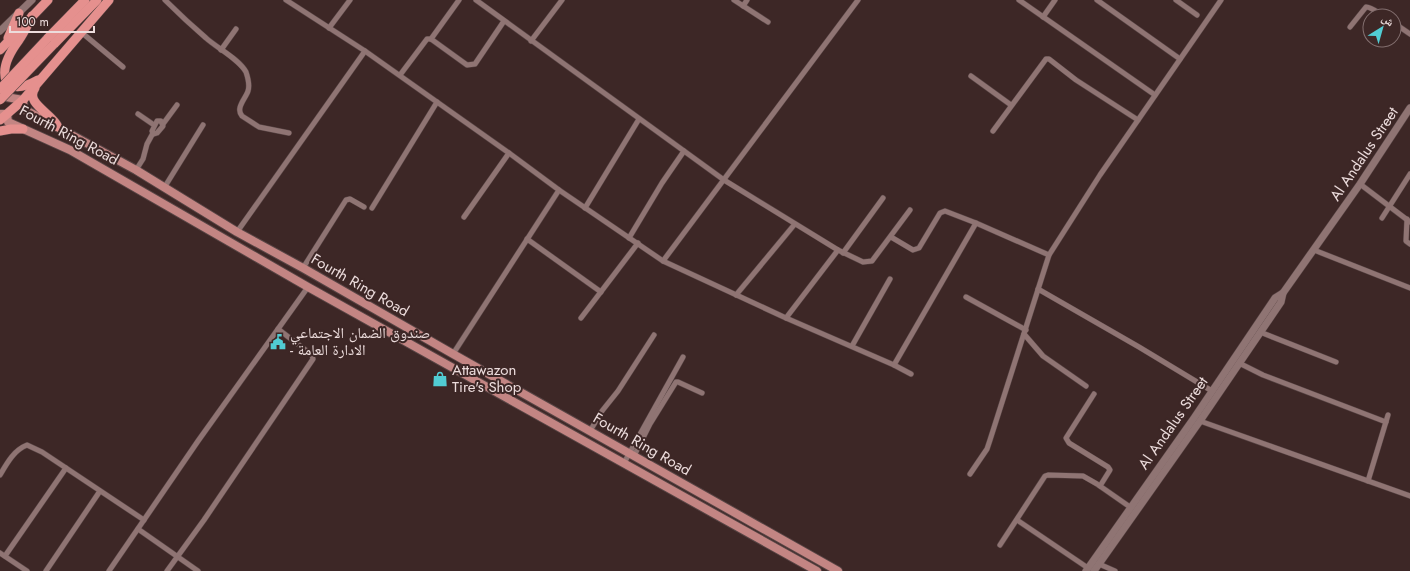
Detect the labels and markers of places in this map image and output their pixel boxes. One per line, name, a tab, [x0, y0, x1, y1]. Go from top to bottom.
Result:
place label: صندوق الضمان الاجتماعي - الادارة العامة	[290, 322, 430, 361]
public building icon: صندوق الضمان الاجتماعي - الادارة العامة	[269, 333, 287, 351]
place label: Attawazon Tire's Shop	[452, 359, 522, 398]
shop icon: Attawazon Tire's Shop	[431, 370, 449, 388]

